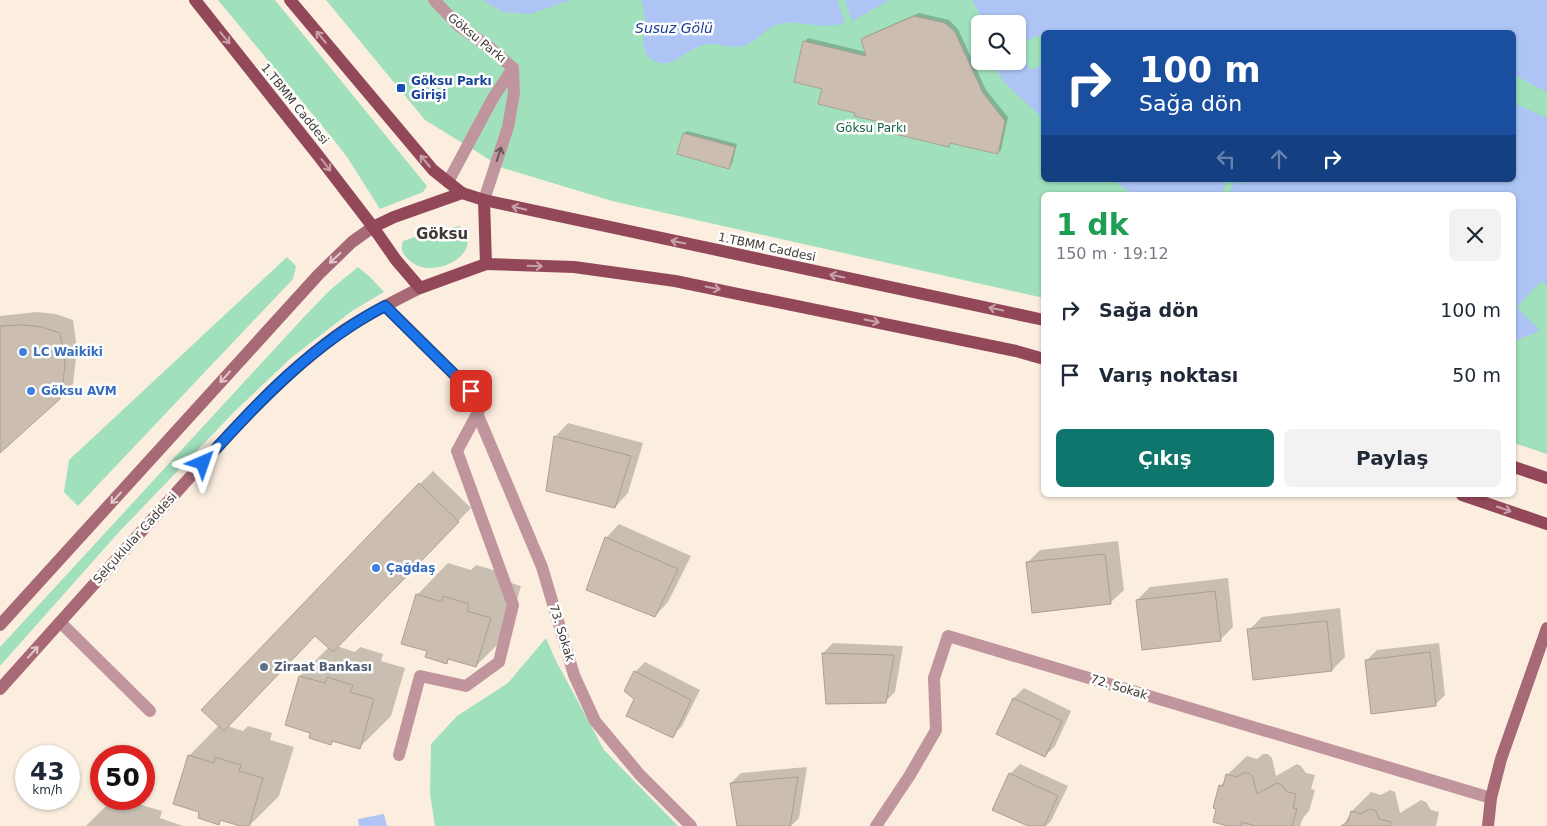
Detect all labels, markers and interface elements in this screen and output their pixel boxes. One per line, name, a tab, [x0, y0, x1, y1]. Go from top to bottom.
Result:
street label: Göksu Parkı	[445, 10, 509, 66]
map controls	[971, 15, 1026, 70]
button: search	[971, 15, 1026, 70]
water label: Susuz Gölü	[635, 20, 713, 36]
one-way arrow	[315, 30, 327, 43]
one-way arrow	[220, 31, 230, 45]
icon: right	[1056, 50, 1121, 115]
text: 100 m	[1139, 50, 1261, 90]
street label: 1.TBMM Caddesi	[258, 61, 332, 147]
place label: Göksu Parkı Girişi	[411, 74, 492, 102]
marker: Göksu Parkı Girişi	[395, 82, 407, 94]
text: Sağa dön	[1139, 91, 1242, 116]
park label: Göksu Parkı	[836, 121, 906, 135]
icon: left	[1212, 145, 1240, 173]
icon: ahead	[1265, 145, 1293, 173]
icon: right	[1318, 145, 1346, 173]
one-way arrow	[495, 147, 504, 162]
one-way arrow	[420, 155, 431, 168]
one-way arrow	[321, 158, 331, 172]
one-way arrow	[512, 203, 528, 212]
text: 1 dk	[1056, 207, 1129, 242]
button: close	[1449, 209, 1501, 261]
district label: Göksu	[416, 225, 468, 243]
street label: 1.TBMM Caddesi	[717, 230, 817, 264]
one-way arrow	[671, 237, 687, 246]
text: 150 m · 19:12	[1056, 244, 1169, 263]
one-way arrow	[329, 252, 342, 264]
one-way arrow	[526, 261, 542, 270]
one-way arrow	[830, 270, 846, 280]
one-way arrow	[704, 284, 720, 294]
icon: right	[1056, 296, 1084, 324]
text: Sağa dön	[1099, 299, 1199, 321]
text: 100 m	[1440, 299, 1501, 321]
one-way arrow	[989, 304, 1005, 313]
one-way arrow	[864, 317, 880, 327]
place label: LC Waikiki	[33, 345, 103, 359]
marker: LC Waikiki	[17, 346, 29, 358]
icon: arrive	[1056, 361, 1084, 389]
text: Varış noktası	[1099, 364, 1238, 386]
text: 50 m	[1452, 364, 1501, 386]
pin	[450, 370, 492, 412]
one-way arrow	[219, 371, 231, 384]
icon: arrive	[457, 377, 485, 405]
place label: Göksu AVM	[41, 384, 117, 398]
marker: Göksu AVM	[25, 385, 37, 397]
button: Çıkış	[1056, 429, 1274, 487]
button: Paylaş	[1284, 429, 1501, 487]
position arrow	[176, 436, 228, 488]
street label: Selçuklular Caddesi	[90, 490, 180, 586]
one-way arrow	[110, 491, 122, 504]
one-way arrow	[1496, 505, 1512, 515]
place label: Çağdaş	[386, 561, 435, 575]
marker: Çağdaş	[370, 562, 382, 574]
street label: 73. Sokak	[547, 603, 577, 663]
one-way arrow	[27, 646, 38, 659]
place label: Ziraat Bankası	[274, 660, 372, 674]
marker: Ziraat Bankası	[258, 661, 270, 673]
street label: 72. Sokak	[1089, 672, 1149, 702]
speed limit sign: 50	[90, 745, 155, 810]
text: 43	[30, 757, 65, 786]
text: km/h	[32, 783, 63, 797]

